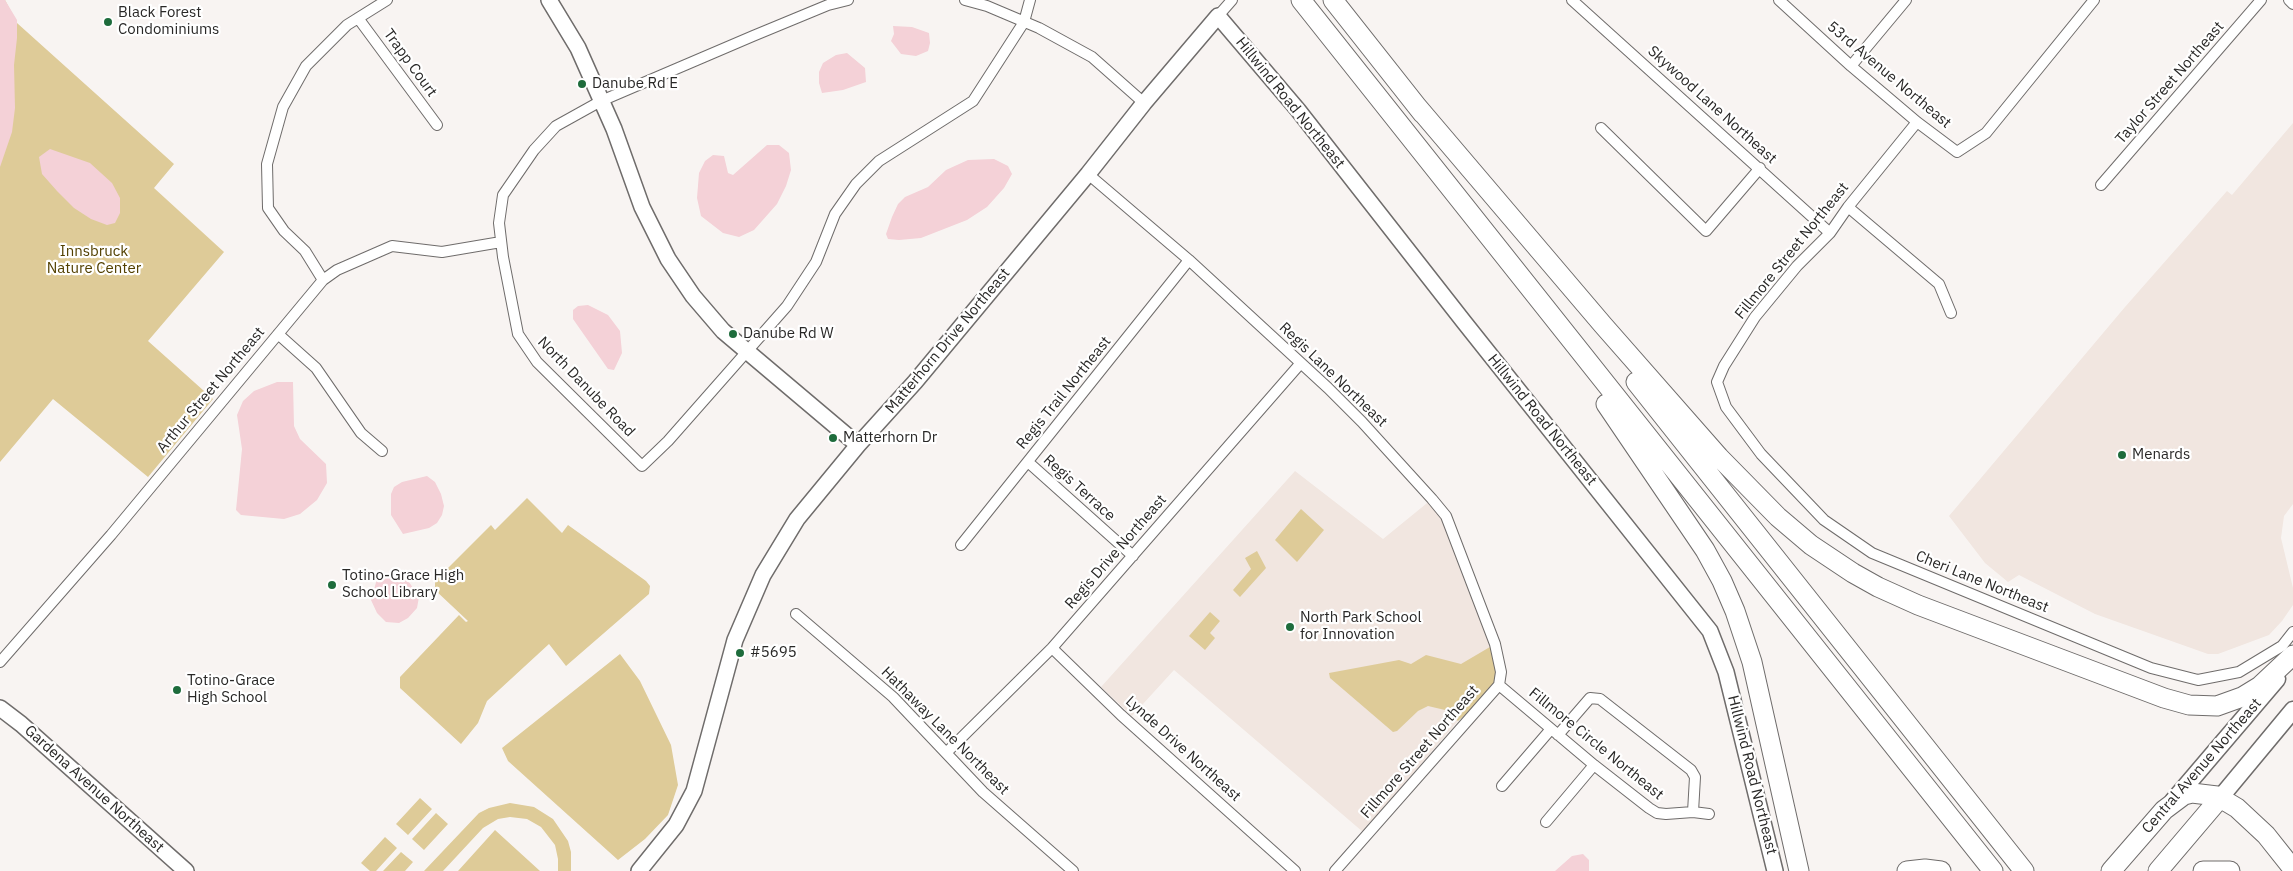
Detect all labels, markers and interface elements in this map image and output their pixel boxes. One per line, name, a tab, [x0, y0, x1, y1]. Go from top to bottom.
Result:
place label: Black Forest Condominiums	[118, 4, 219, 39]
marker: Black Forest Condominiums	[102, 16, 114, 28]
street label: 53rd Avenue Northeast	[1823, 18, 1955, 132]
street label: Taylor Street Northeast	[2112, 18, 2228, 148]
street label: Trapp Court	[379, 26, 441, 100]
street label: Hillwind Road Northeast	[1232, 34, 1348, 172]
street label: Skywood Lane Northeast	[1644, 42, 1780, 168]
place label: Danube Rd E	[592, 75, 678, 93]
marker: Danube Rd E	[576, 78, 588, 90]
street label: Fillmore Street Northeast	[1731, 179, 1853, 323]
park label: Innsbruck Nature Center	[47, 243, 141, 278]
street label: Matterhorn Drive Northeast	[882, 265, 1014, 417]
street label: Regis Lane Northeast	[1275, 319, 1391, 431]
street label: Arthur Street Northeast	[153, 324, 269, 456]
place label: Danube Rd W	[743, 325, 834, 343]
marker: Danube Rd W	[727, 328, 739, 340]
street label: North Danube Road	[534, 333, 638, 441]
street label: Regis Trail Northeast	[1013, 333, 1115, 453]
street label: Hillwind Road Northeast	[1484, 351, 1600, 489]
place label: Matterhorn Dr	[843, 429, 937, 447]
marker: Matterhorn Dr	[827, 432, 839, 444]
place label: Menards	[2132, 446, 2190, 464]
marker: Menards	[2116, 449, 2128, 461]
street label: Regis Terrace	[1039, 451, 1119, 525]
street label: Regis Drive Northeast	[1061, 491, 1171, 613]
street label: Cheri Lane Northeast	[1913, 547, 2051, 617]
place label: Totino-Grace High School Library	[342, 567, 464, 602]
marker: Totino-Grace High School Library	[326, 579, 338, 591]
place label: North Park School for Innovation	[1300, 609, 1421, 644]
marker: North Park School for Innovation	[1284, 621, 1296, 633]
place label: #5695	[750, 644, 797, 662]
marker: #5695	[734, 647, 746, 659]
street label: Hathaway Lane Northeast	[877, 663, 1013, 799]
place label: Totino-Grace High School	[187, 672, 275, 707]
street label: Fillmore Street Northeast	[1357, 682, 1483, 822]
marker: Totino-Grace High School	[171, 684, 183, 696]
street label: Fillmore Circle Northeast	[1525, 684, 1667, 804]
street label: Lynde Drive Northeast	[1122, 693, 1244, 805]
street label: Hillwind Road Northeast	[1723, 694, 1781, 856]
street label: Central Avenue Northeast	[2138, 695, 2266, 837]
street label: Gardena Avenue Northeast	[21, 722, 167, 856]

